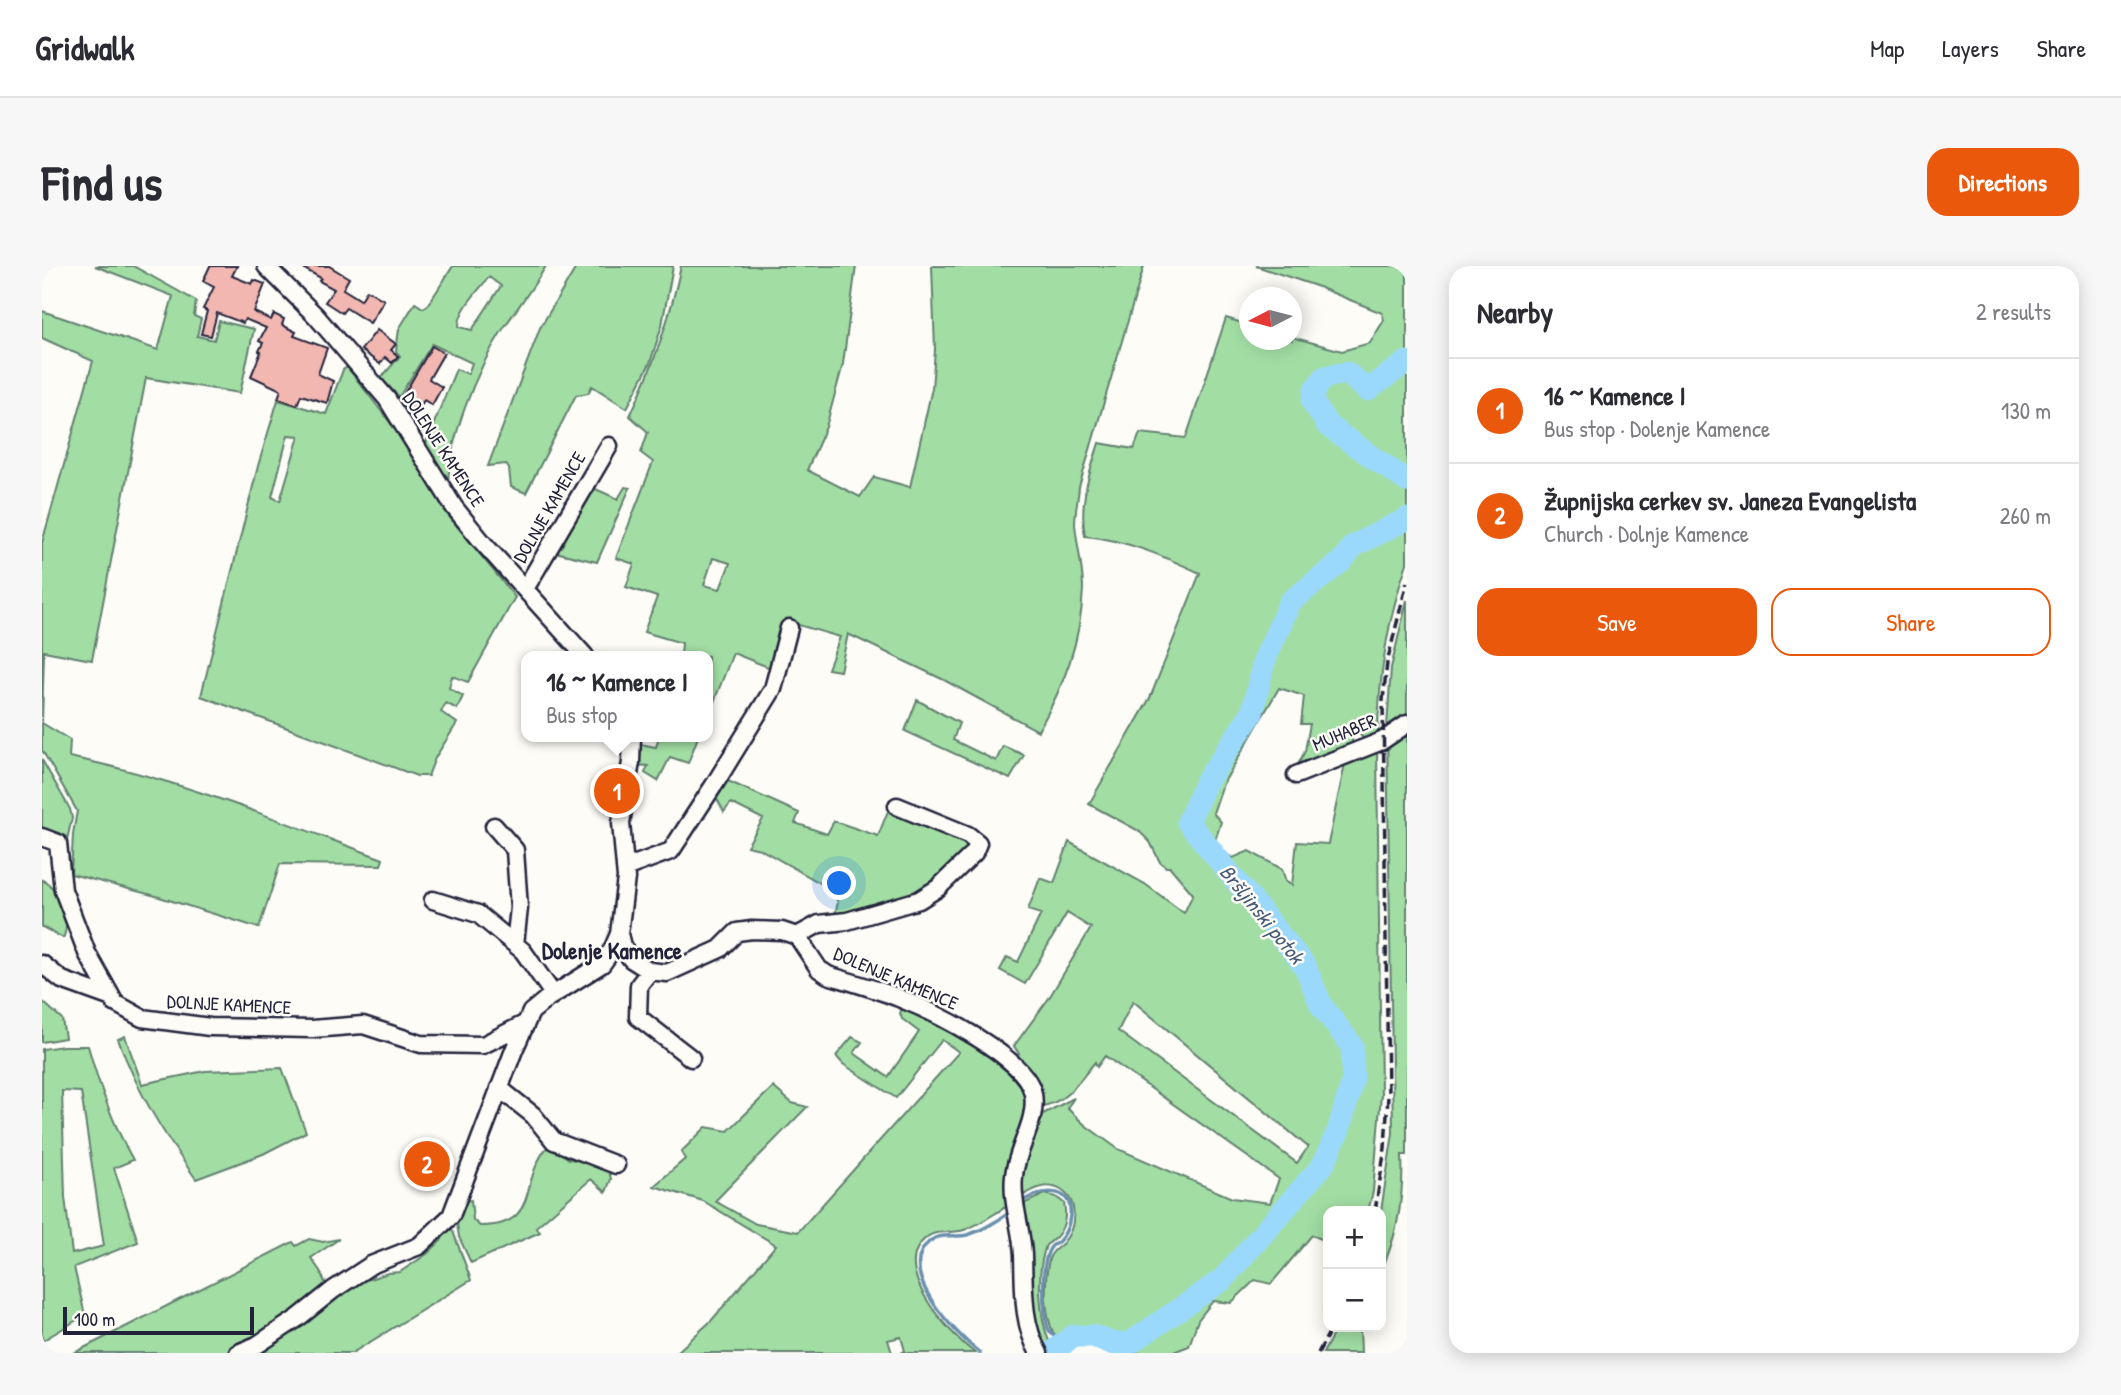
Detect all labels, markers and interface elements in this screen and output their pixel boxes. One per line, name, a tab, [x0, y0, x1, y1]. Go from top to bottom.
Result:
text: Gridwalk	[35, 26, 135, 70]
text: Map	[1870, 32, 1904, 64]
text: Layers	[1942, 32, 1999, 64]
text: Share	[2037, 32, 2086, 64]
button: Directions	[1927, 148, 2079, 216]
text: Find us	[42, 149, 162, 215]
north arrow	[1239, 287, 1302, 350]
text: Nearby	[1477, 292, 1553, 332]
text: 2 results	[1976, 296, 2051, 327]
text: 16 ~ Kamence I	[1544, 378, 1686, 413]
street label: DOLENJE KAMENCE	[397, 386, 491, 512]
text: 1	[1496, 395, 1504, 426]
text: 130 m	[2001, 395, 2051, 426]
text: Bus stop · Dolenje Kamence	[1544, 413, 1770, 444]
street label: DOLNJE KAMENCE	[507, 446, 592, 567]
text: Župnijska cerkev sv. Janeza Evangelista	[1544, 483, 1916, 518]
text: 2	[1495, 500, 1505, 531]
text: 260 m	[2000, 500, 2051, 531]
text: Church · Dolnje Kamence	[1544, 518, 1749, 549]
button: Save	[1477, 588, 1757, 656]
button: Share	[1771, 588, 2051, 656]
popup	[521, 651, 713, 742]
text: 16 ~ Kamence I	[546, 664, 688, 699]
text: Bus stop	[546, 699, 617, 730]
street label: MUHABER	[1308, 707, 1380, 757]
pin: 1	[594, 765, 640, 817]
water label: Bršljinski potok	[1213, 858, 1312, 971]
your location	[822, 866, 856, 900]
district label: Dolenje Kamence	[542, 935, 683, 966]
street label: DOLENJE KAMENCE	[830, 940, 963, 1016]
street label: DOLNJE KAMENCE	[166, 988, 292, 1020]
pin: 2	[404, 1138, 450, 1190]
map controls	[1323, 1206, 1386, 1332]
button: +	[1323, 1206, 1386, 1269]
button: −	[1323, 1269, 1386, 1332]
scale bar	[63, 1304, 254, 1336]
text: 100 m	[74, 1306, 115, 1332]

